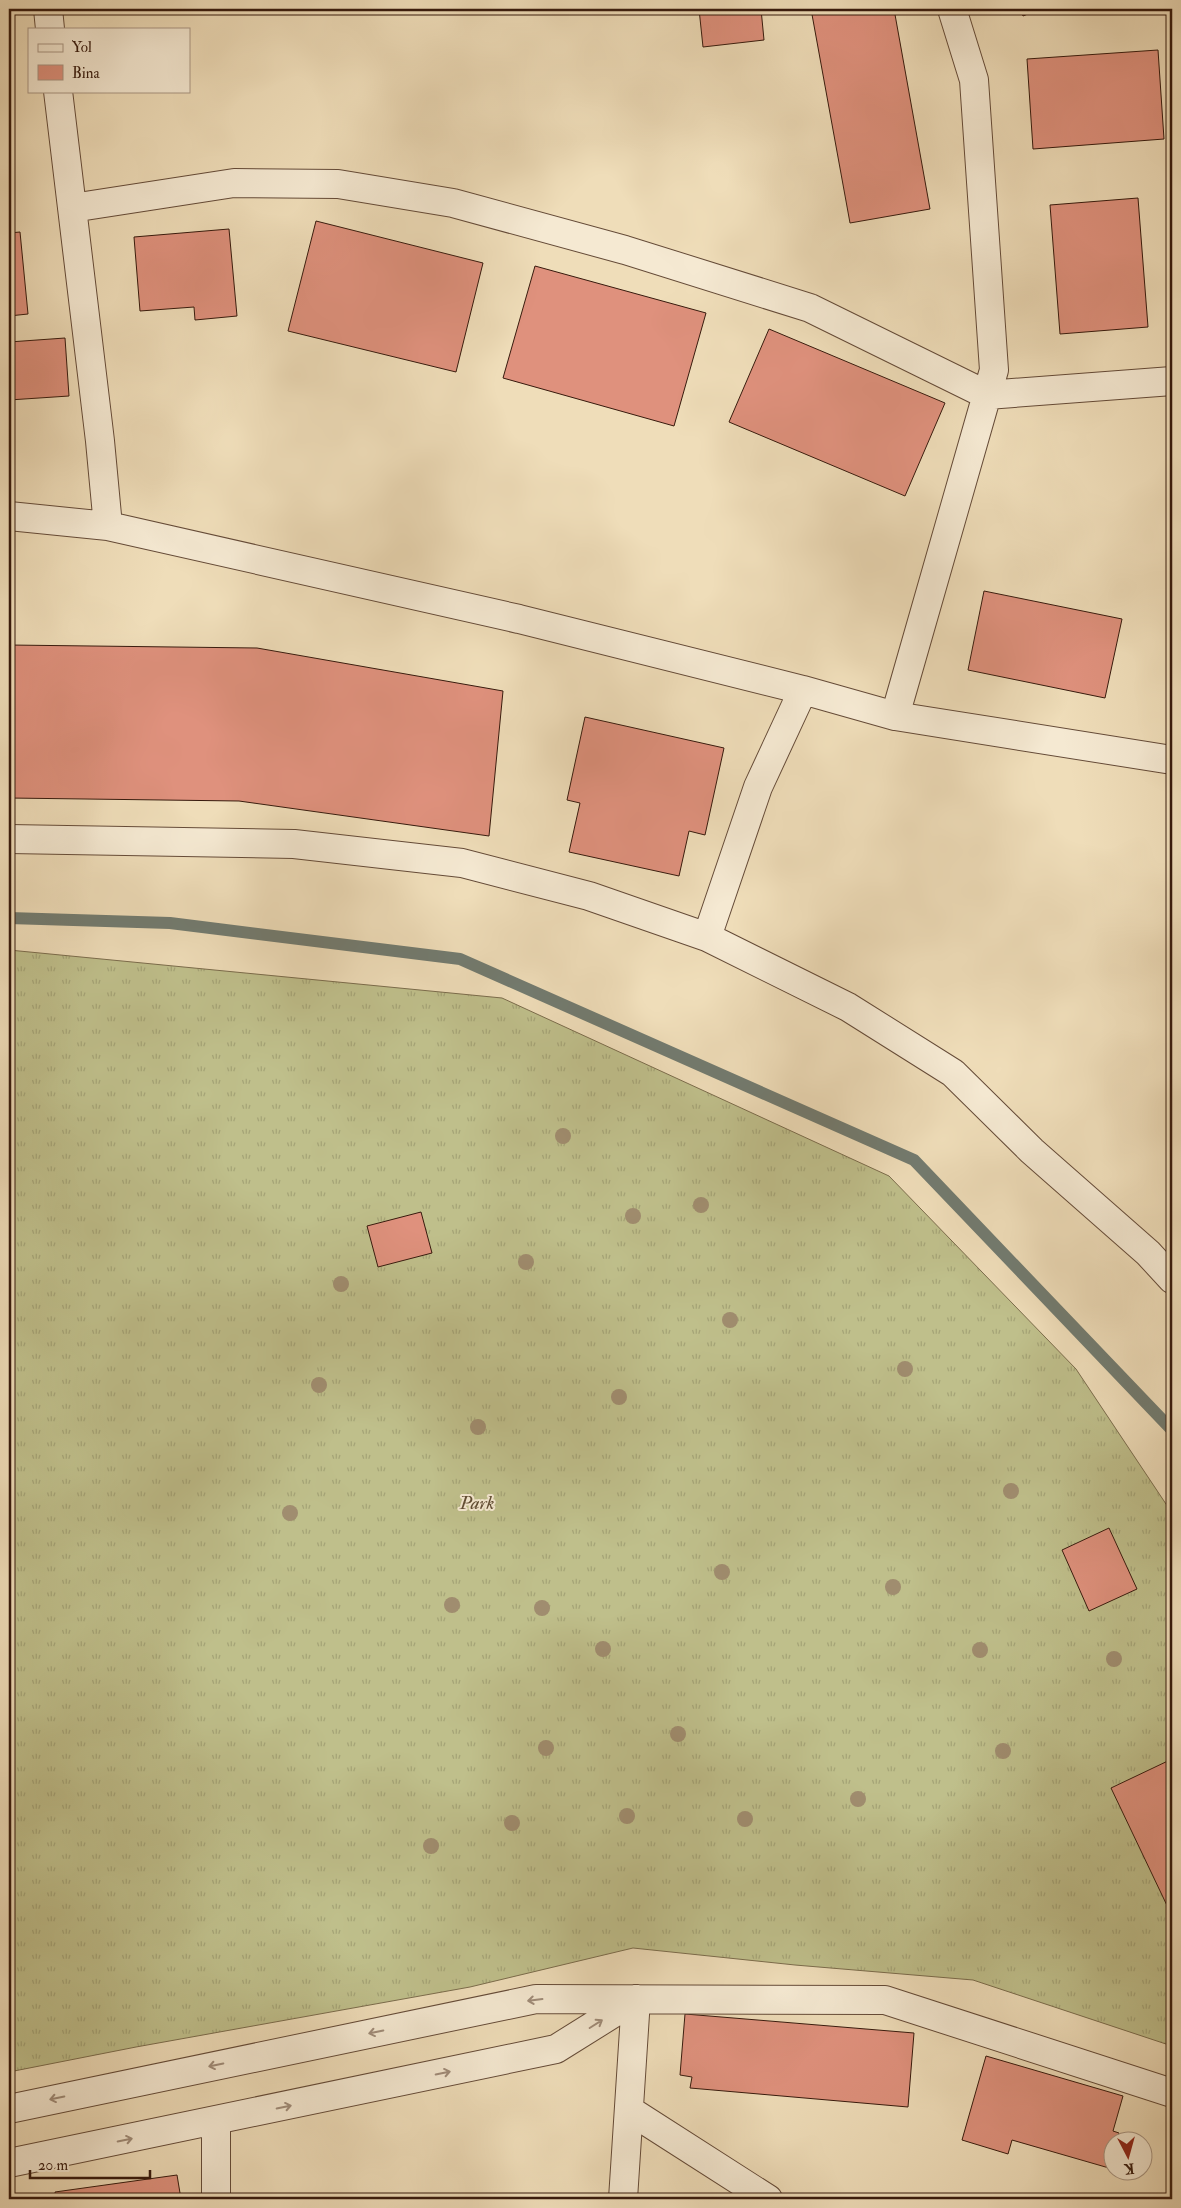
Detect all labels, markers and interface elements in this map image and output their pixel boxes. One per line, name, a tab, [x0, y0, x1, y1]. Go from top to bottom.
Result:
legend	[28, 28, 190, 92]
text: Yol	[72, 38, 92, 57]
text: Bina	[72, 64, 100, 83]
park label: Park	[459, 1491, 495, 1515]
one-way arrow	[527, 1995, 543, 2005]
one-way arrow	[589, 2019, 603, 2029]
one-way arrow	[368, 2028, 384, 2038]
one-way arrow	[209, 2061, 225, 2071]
one-way arrow	[435, 2068, 451, 2077]
one-way arrow	[50, 2094, 66, 2104]
one-way arrow	[276, 2101, 292, 2111]
north arrow	[1104, 2130, 1154, 2180]
one-way arrow	[117, 2134, 133, 2144]
scale bar	[30, 2148, 150, 2180]
text: 20 m	[38, 2156, 68, 2175]
text: K	[1122, 2159, 1135, 2178]

